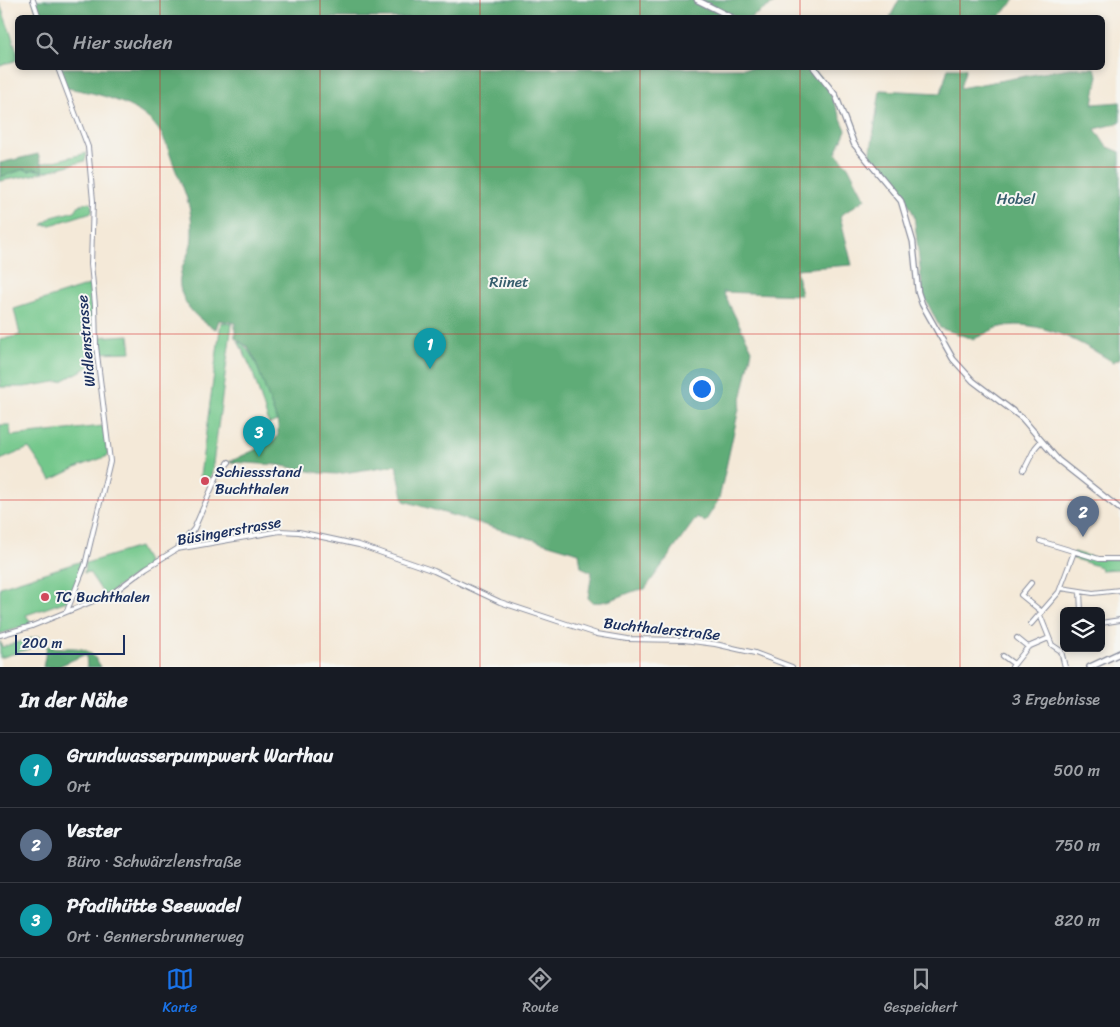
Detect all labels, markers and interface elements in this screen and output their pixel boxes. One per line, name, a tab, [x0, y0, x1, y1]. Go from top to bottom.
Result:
search box	[15, 15, 1105, 70]
text: Hier suchen	[73, 26, 173, 59]
icon: search	[33, 29, 61, 57]
park label: Hobel	[997, 186, 1036, 212]
park label: Riinet	[489, 269, 529, 295]
street label: Widlenstrasse	[69, 294, 103, 388]
pin: 1	[414, 328, 446, 369]
your location	[689, 376, 715, 402]
pin: 3	[243, 416, 275, 457]
place label: Schiessstand Buchthalen	[215, 459, 302, 502]
marker: Schiessstand Buchthalen	[199, 475, 211, 487]
pin: 2	[1067, 496, 1099, 537]
street label: Büsingerstrasse	[175, 509, 283, 553]
place label: TC Buchthalen	[55, 584, 150, 610]
marker: TC Buchthalen	[39, 591, 51, 603]
map controls	[1060, 607, 1105, 652]
button: layers	[1060, 607, 1105, 652]
street label: Buchthalerstraße	[602, 610, 722, 648]
text: 200 m	[22, 631, 62, 656]
scale bar	[15, 632, 125, 655]
text: In der Nähe	[20, 681, 128, 719]
text: 3 Ergebnisse	[1012, 685, 1100, 714]
text: Grundwasserpumpwerk Warthau	[67, 739, 333, 772]
text: 1	[33, 756, 39, 785]
text: 500 m	[1054, 756, 1100, 785]
text: Ort	[67, 772, 91, 801]
text: Vester	[67, 814, 121, 847]
text: 2	[31, 831, 41, 860]
text: 750 m	[1055, 831, 1100, 860]
text: Büro · Schwärzlenstraße	[67, 847, 241, 876]
text: Pfadihütte Seewadel	[67, 889, 241, 922]
text: 3	[32, 906, 40, 935]
text: 820 m	[1055, 906, 1100, 935]
text: Ort · Gennersbrunnerweg	[67, 922, 244, 951]
tab: Karte	[163, 965, 197, 1020]
tab: Route	[522, 965, 558, 1020]
tab: Gespeichert	[884, 965, 957, 1020]

